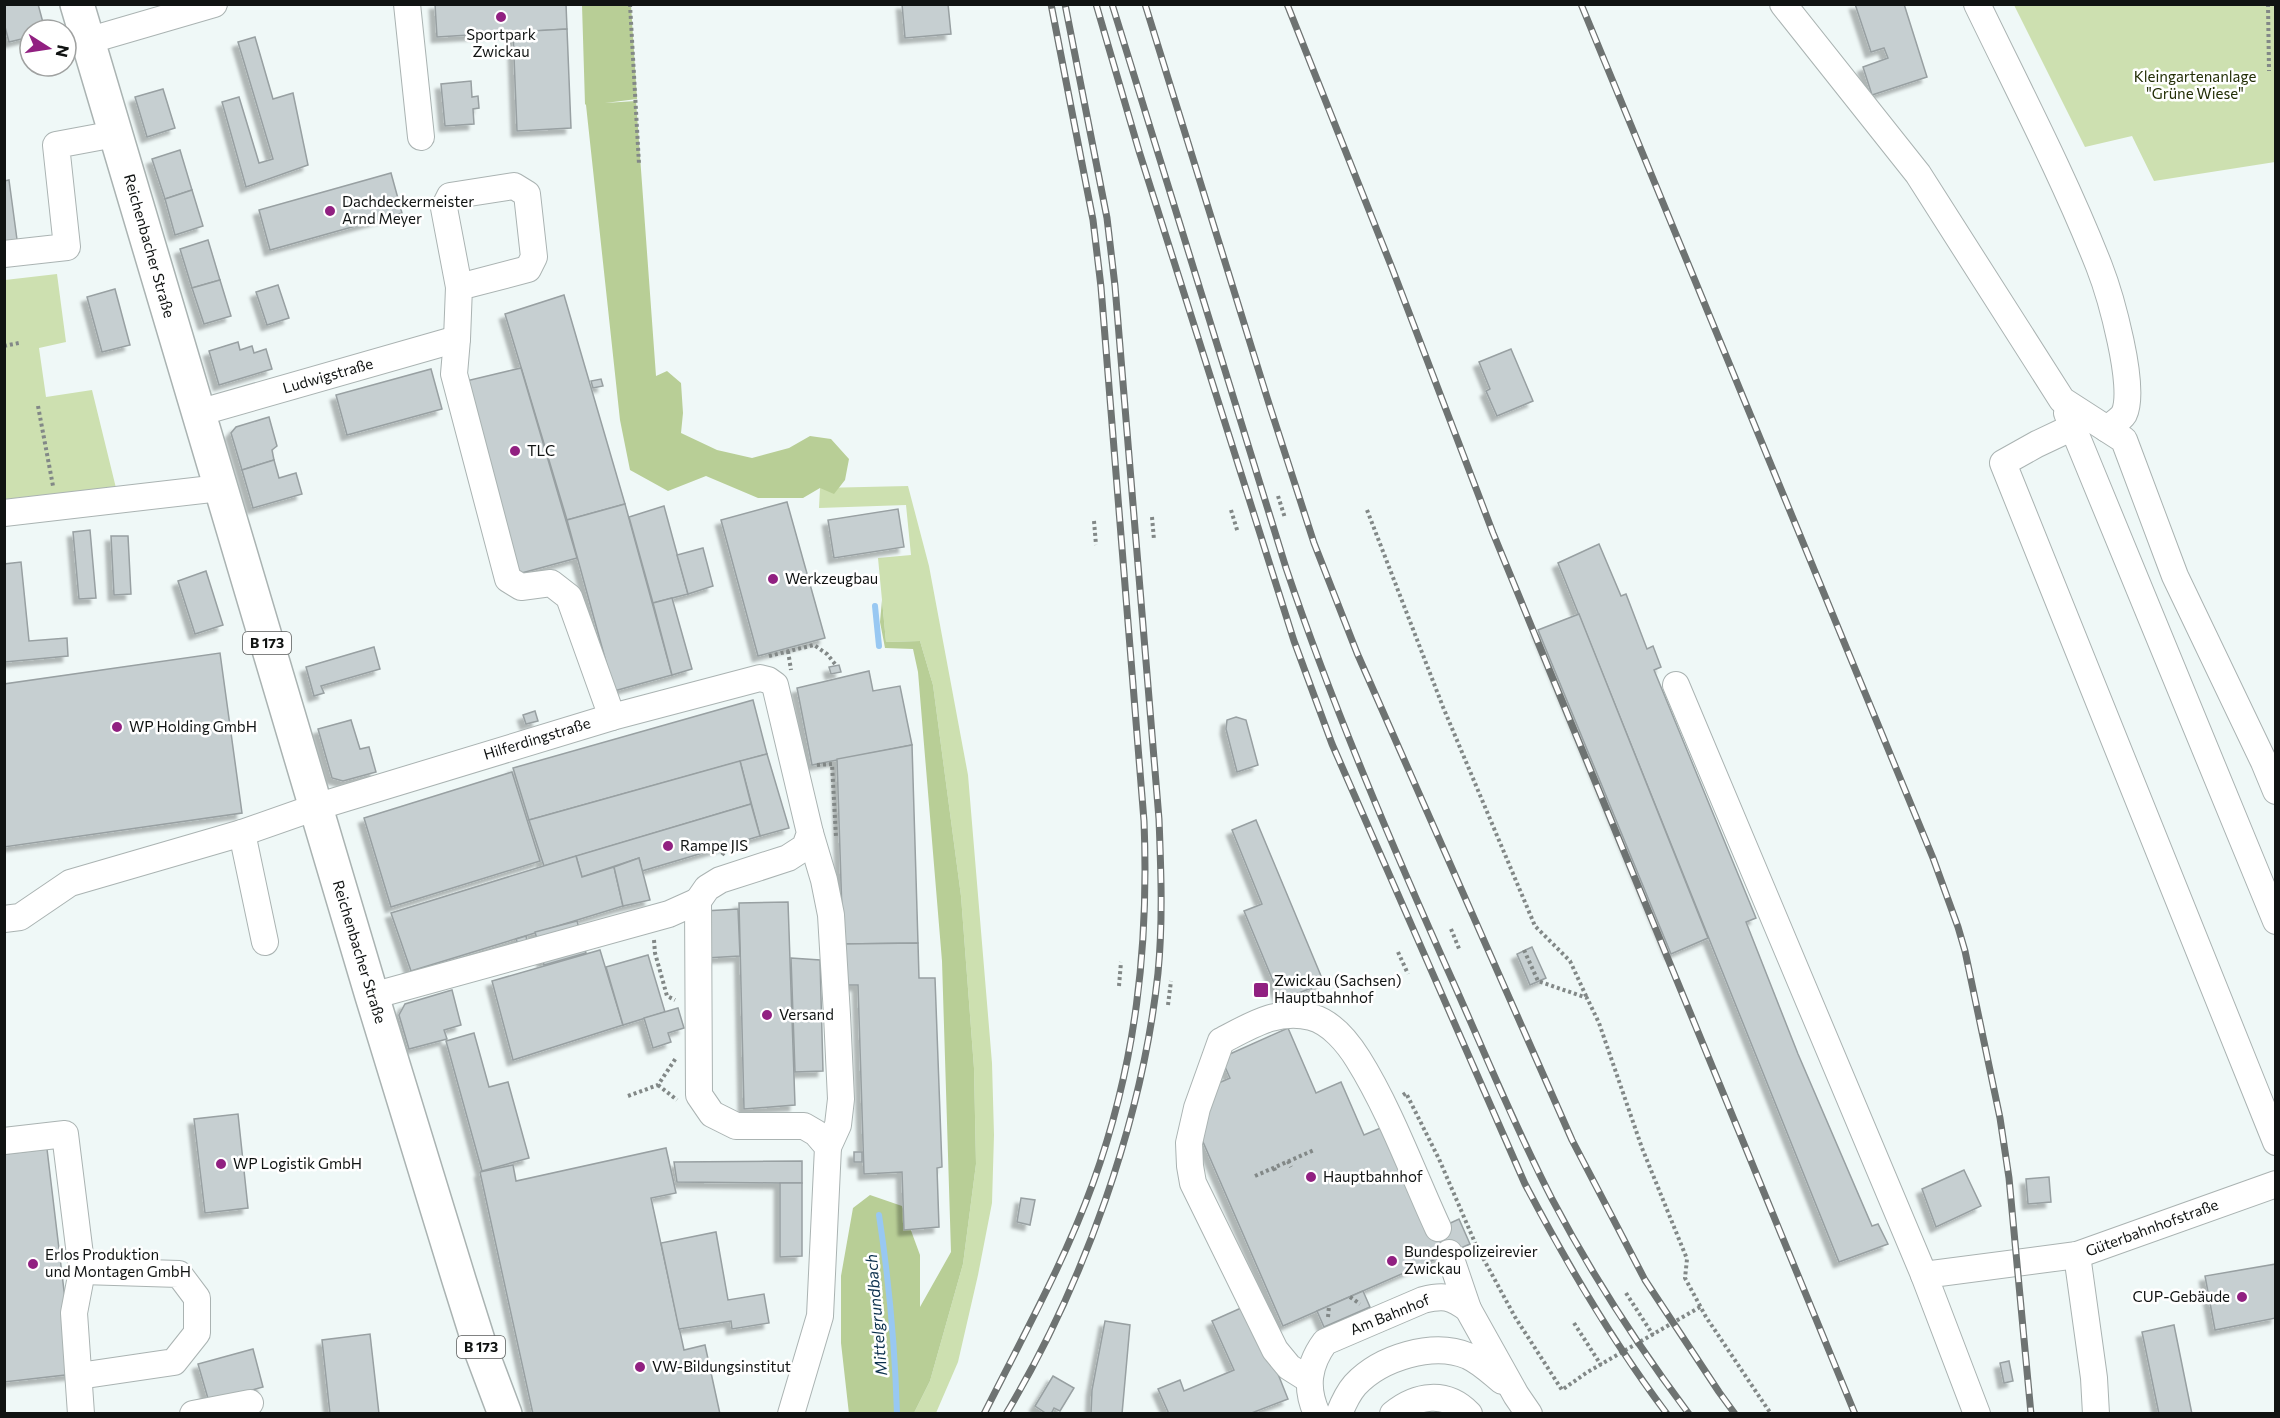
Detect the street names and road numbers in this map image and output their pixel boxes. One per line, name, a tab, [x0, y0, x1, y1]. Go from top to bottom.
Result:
street label: Reichenbacher Straße	[121, 172, 179, 320]
street label: Ludwigstraße	[280, 354, 375, 397]
road number: B 173	[243, 632, 291, 654]
street label: Hilferdingstraße	[481, 713, 592, 763]
street label: Reichenbacher Straße	[330, 878, 390, 1026]
street label: Güterbahnhofstraße	[2083, 1195, 2221, 1259]
street label: Am Bahnhof	[1347, 1290, 1432, 1338]
road number: B 173	[457, 1336, 505, 1358]

